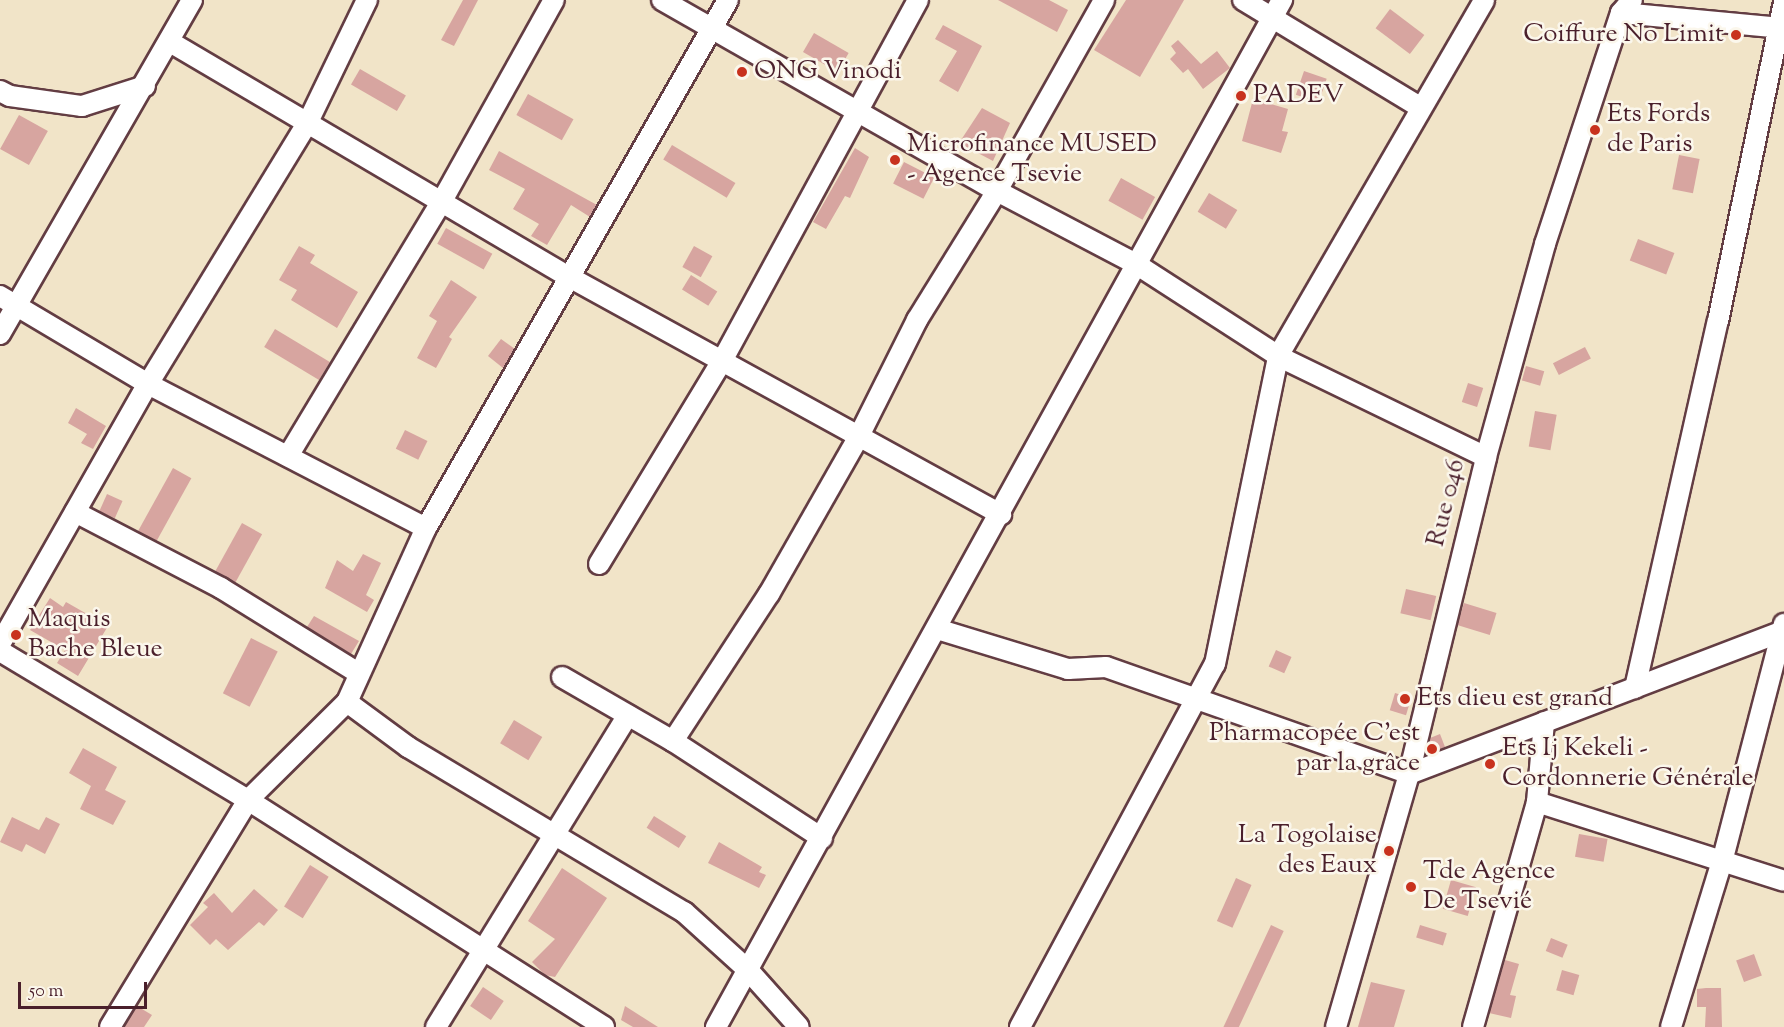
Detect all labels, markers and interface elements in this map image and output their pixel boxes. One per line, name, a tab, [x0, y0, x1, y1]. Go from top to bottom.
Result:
place label: Coiffure No Limit	[1523, 19, 1724, 51]
marker: Coiffure No Limit	[1729, 28, 1743, 42]
place label: ONG Vinodi	[754, 56, 902, 88]
marker: ONG Vinodi	[735, 65, 749, 79]
place label: PADEV	[1253, 80, 1344, 112]
marker: PADEV	[1234, 89, 1248, 103]
place label: Ets Fords de Paris	[1607, 99, 1710, 160]
marker: Ets Fords de Paris	[1588, 123, 1602, 137]
place label: Microfinance MUSED - Agence Tsevie	[907, 129, 1157, 190]
marker: Microfinance MUSED - Agence Tsevie	[888, 153, 902, 167]
street label: Rue 046	[1421, 456, 1473, 550]
place label: Maquis Bache Bleue	[28, 604, 163, 666]
marker: Maquis Bache Bleue	[9, 628, 23, 642]
place label: Ets dieu est grand	[1417, 683, 1613, 715]
marker: Ets dieu est grand	[1398, 692, 1412, 706]
place label: Pharmacopée C'est par la grâce	[1209, 718, 1420, 780]
place label: Ets Ij Kekeli - Cordonnerie Générale	[1502, 733, 1754, 794]
marker: Pharmacopée C'est par la grâce	[1425, 742, 1439, 756]
marker: Ets Ij Kekeli - Cordonnerie Générale	[1483, 757, 1497, 771]
place label: La Togolaise des Eaux	[1238, 820, 1377, 882]
marker: La Togolaise des Eaux	[1382, 844, 1396, 858]
place label: Tde Agence De Tsevié	[1423, 856, 1555, 918]
marker: Tde Agence De Tsevié	[1404, 880, 1418, 894]
scale bar	[21, 970, 150, 1008]
text: 50 m	[29, 979, 63, 1005]

